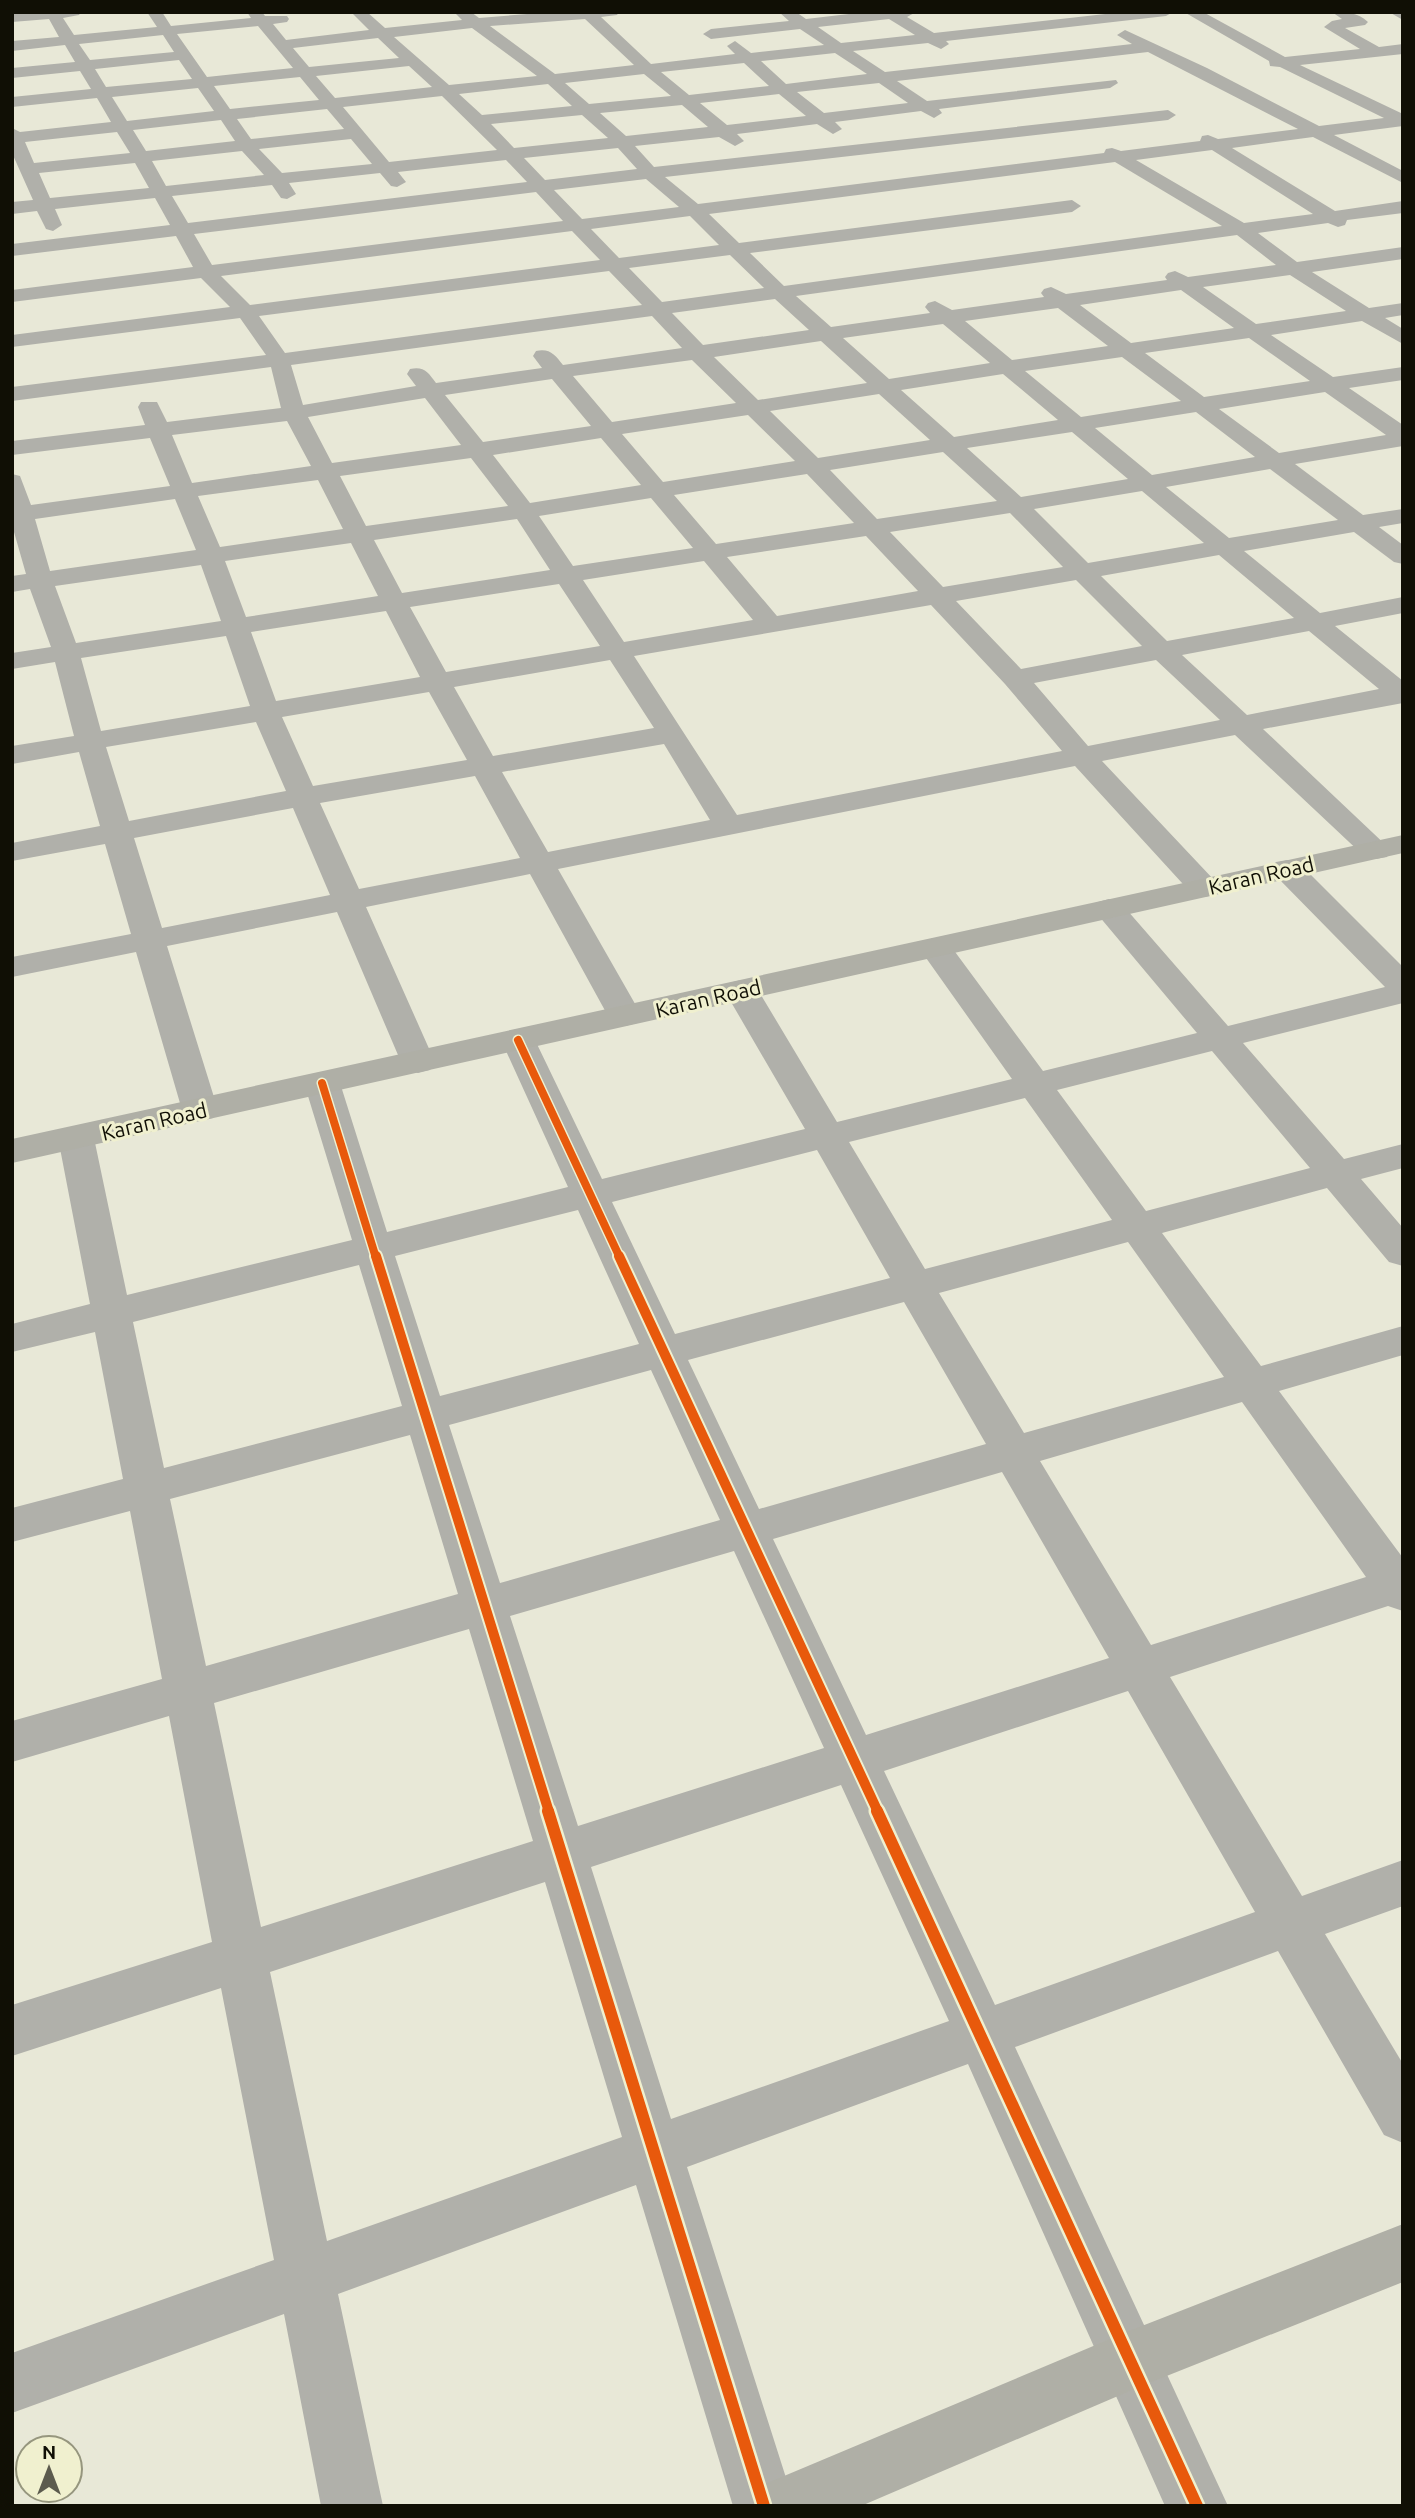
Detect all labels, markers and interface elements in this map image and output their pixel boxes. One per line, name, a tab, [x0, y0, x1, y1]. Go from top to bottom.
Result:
street label: Karan Road	[1206, 851, 1316, 899]
street label: Karan Road	[653, 974, 763, 1022]
street label: Karan Road	[99, 1097, 209, 1145]
north arrow	[14, 2434, 84, 2504]
text: N	[42, 2441, 56, 2463]

